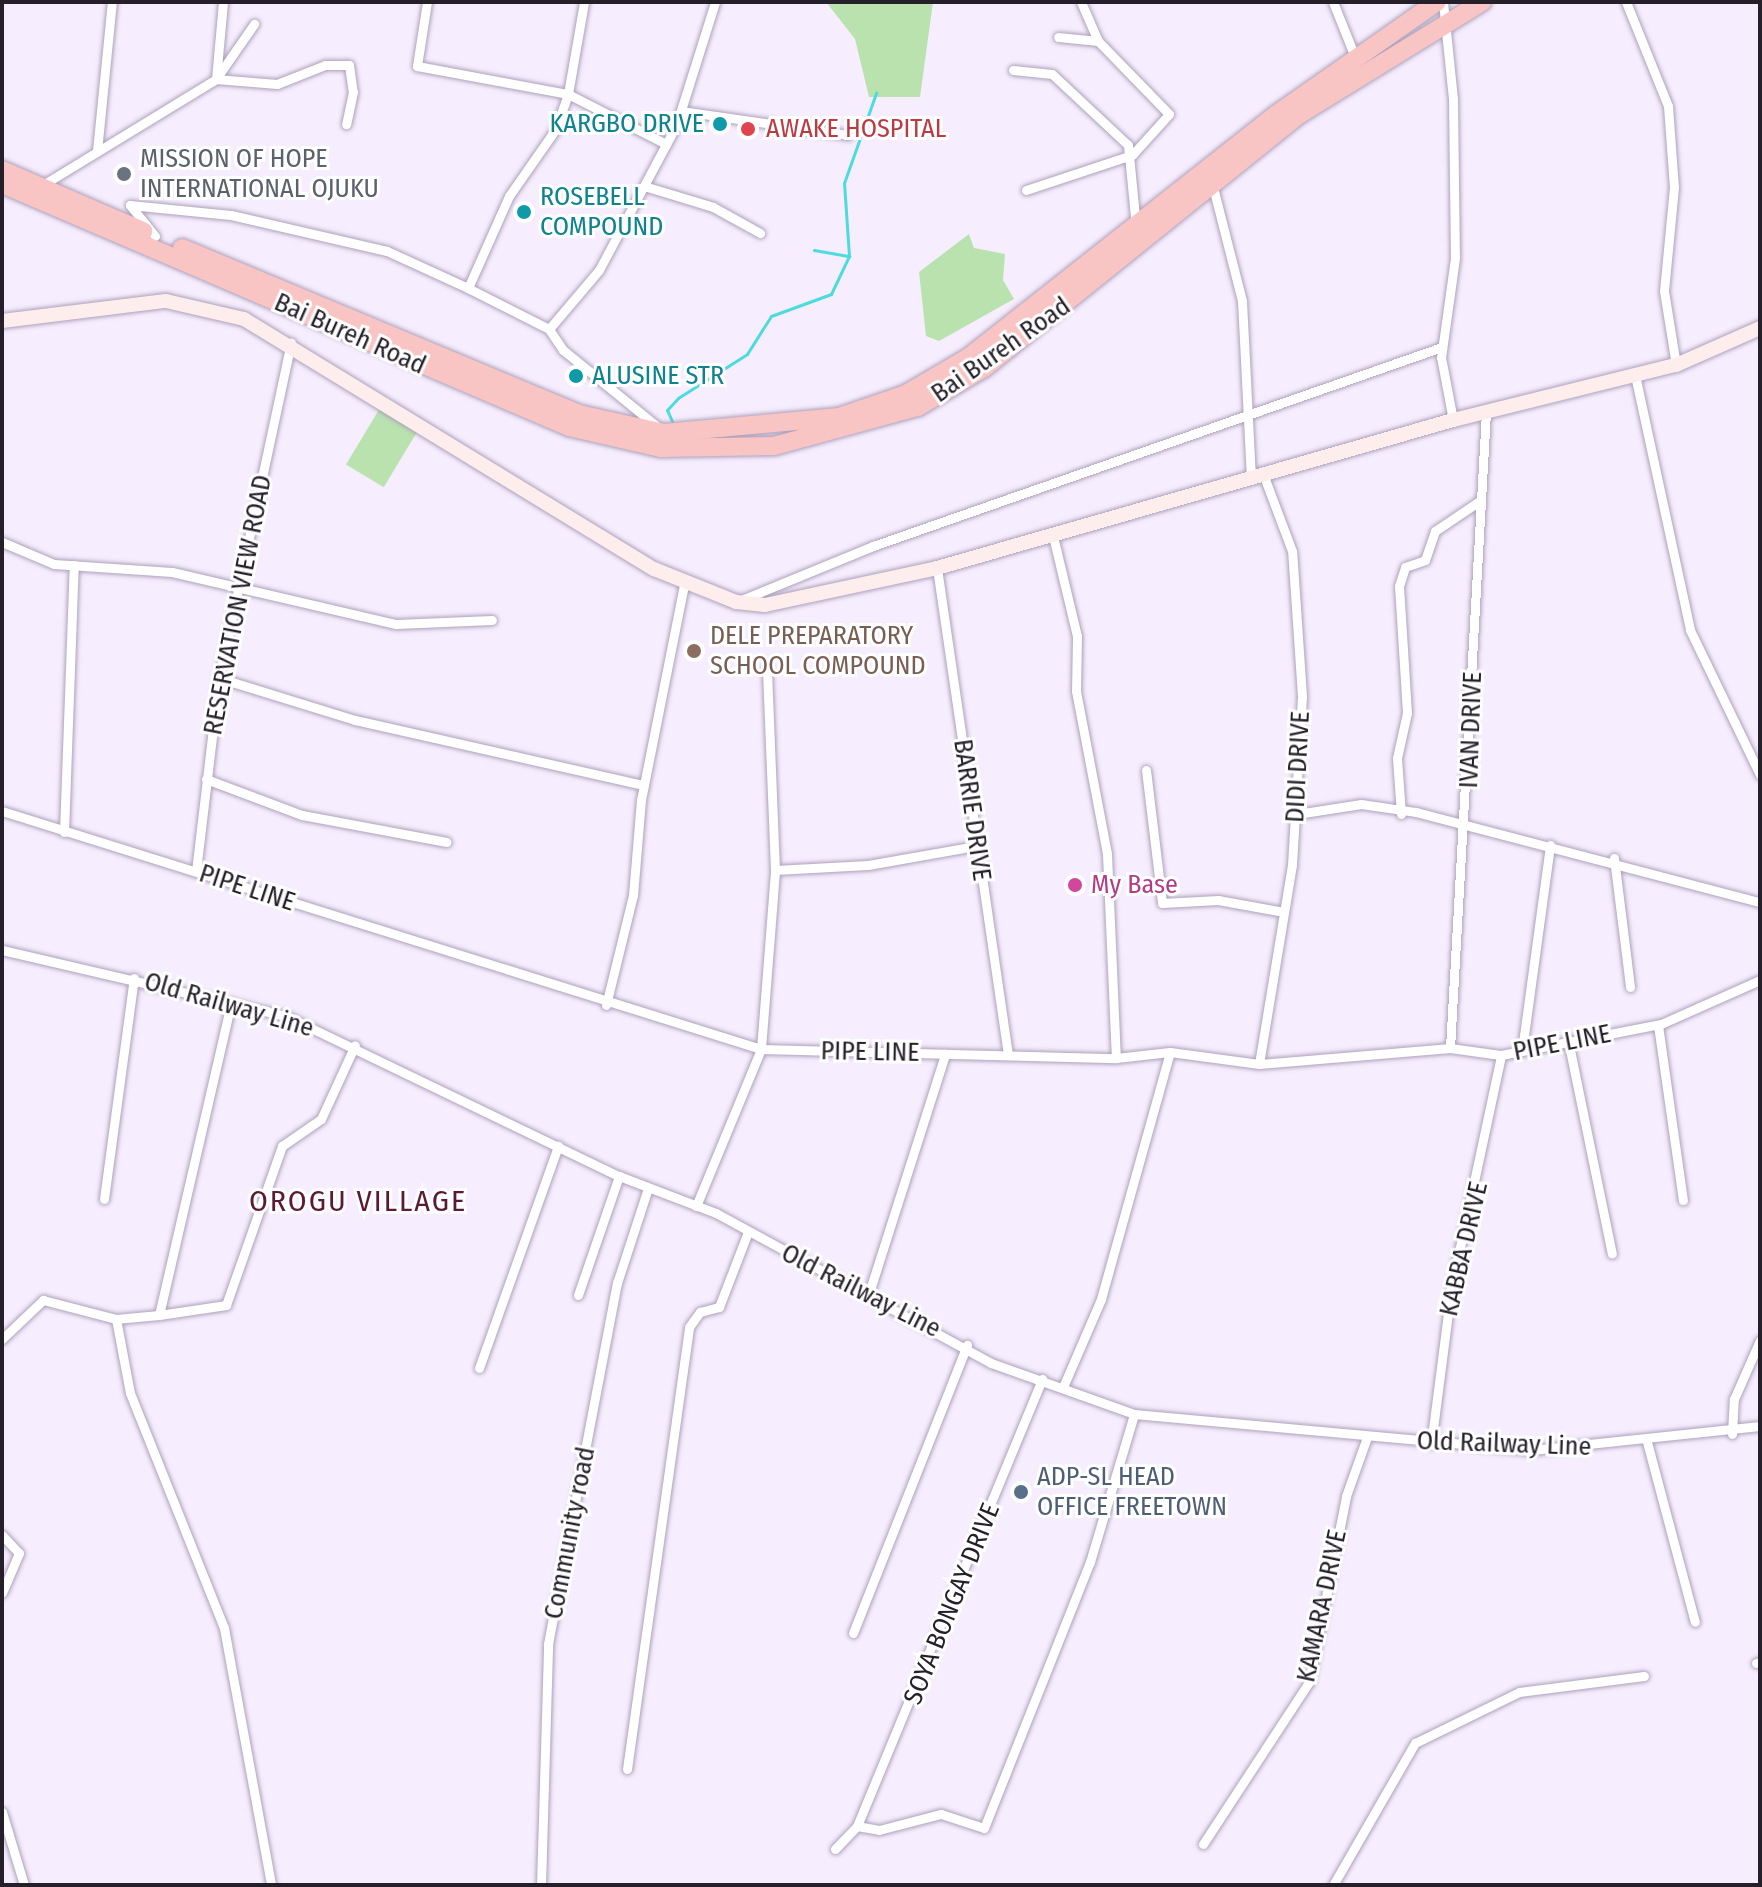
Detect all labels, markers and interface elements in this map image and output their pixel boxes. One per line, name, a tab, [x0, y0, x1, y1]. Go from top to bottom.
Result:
place label: KARGBO DRIVE	[550, 108, 704, 140]
place label: AWAKE HOSPITAL	[766, 113, 946, 145]
marker: KARGBO DRIVE	[711, 115, 729, 133]
marker: AWAKE HOSPITAL	[737, 118, 759, 140]
place label: MISSION OF HOPE INTERNATIONAL OJUKU	[140, 143, 379, 204]
marker: MISSION OF HOPE INTERNATIONAL OJUKU	[115, 165, 133, 183]
place label: ROSEBELL COMPOUND	[540, 181, 663, 242]
marker: ROSEBELL COMPOUND	[515, 203, 533, 221]
street label: Bai Bureh Road	[270, 287, 430, 381]
street label: Bai Bureh Road	[926, 291, 1076, 409]
place label: ALUSINE STR	[592, 360, 724, 392]
marker: ALUSINE STR	[567, 367, 585, 385]
street label: RESERVATION VIEW ROAD	[197, 472, 279, 738]
place label: DELE PREPARATORY SCHOOL COMPOUND	[710, 620, 926, 682]
marker: DELE PREPARATORY SCHOOL COMPOUND	[685, 642, 703, 660]
street label: IVAN DRIVE	[1453, 671, 1489, 789]
street label: DIDI DRIVE	[1280, 711, 1316, 823]
street label: BARRIE DRIVE	[947, 737, 997, 883]
street label: PIPE LINE	[195, 858, 299, 918]
place label: My Base	[1091, 869, 1178, 901]
marker: My Base	[1066, 876, 1084, 894]
street label: Old Railway Line	[141, 966, 317, 1044]
street label: PIPE LINE	[1511, 1018, 1613, 1068]
street label: PIPE LINE	[820, 1036, 920, 1068]
street label: KABBA DRIVE	[1433, 1179, 1495, 1319]
district label: OROGU VILLAGE	[249, 1183, 467, 1219]
street label: Old Railway Line	[776, 1237, 946, 1345]
street label: Old Railway Line	[1416, 1425, 1592, 1463]
street label: Community road	[538, 1444, 602, 1622]
place label: ADP-SL HEAD OFFICE FREETOWN	[1037, 1461, 1227, 1522]
marker: ADP-SL HEAD OFFICE FREETOWN	[1012, 1483, 1030, 1501]
street label: SOYA BONGAY DRIVE	[897, 1499, 1007, 1709]
street label: KAMARA DRIVE	[1291, 1527, 1353, 1685]

